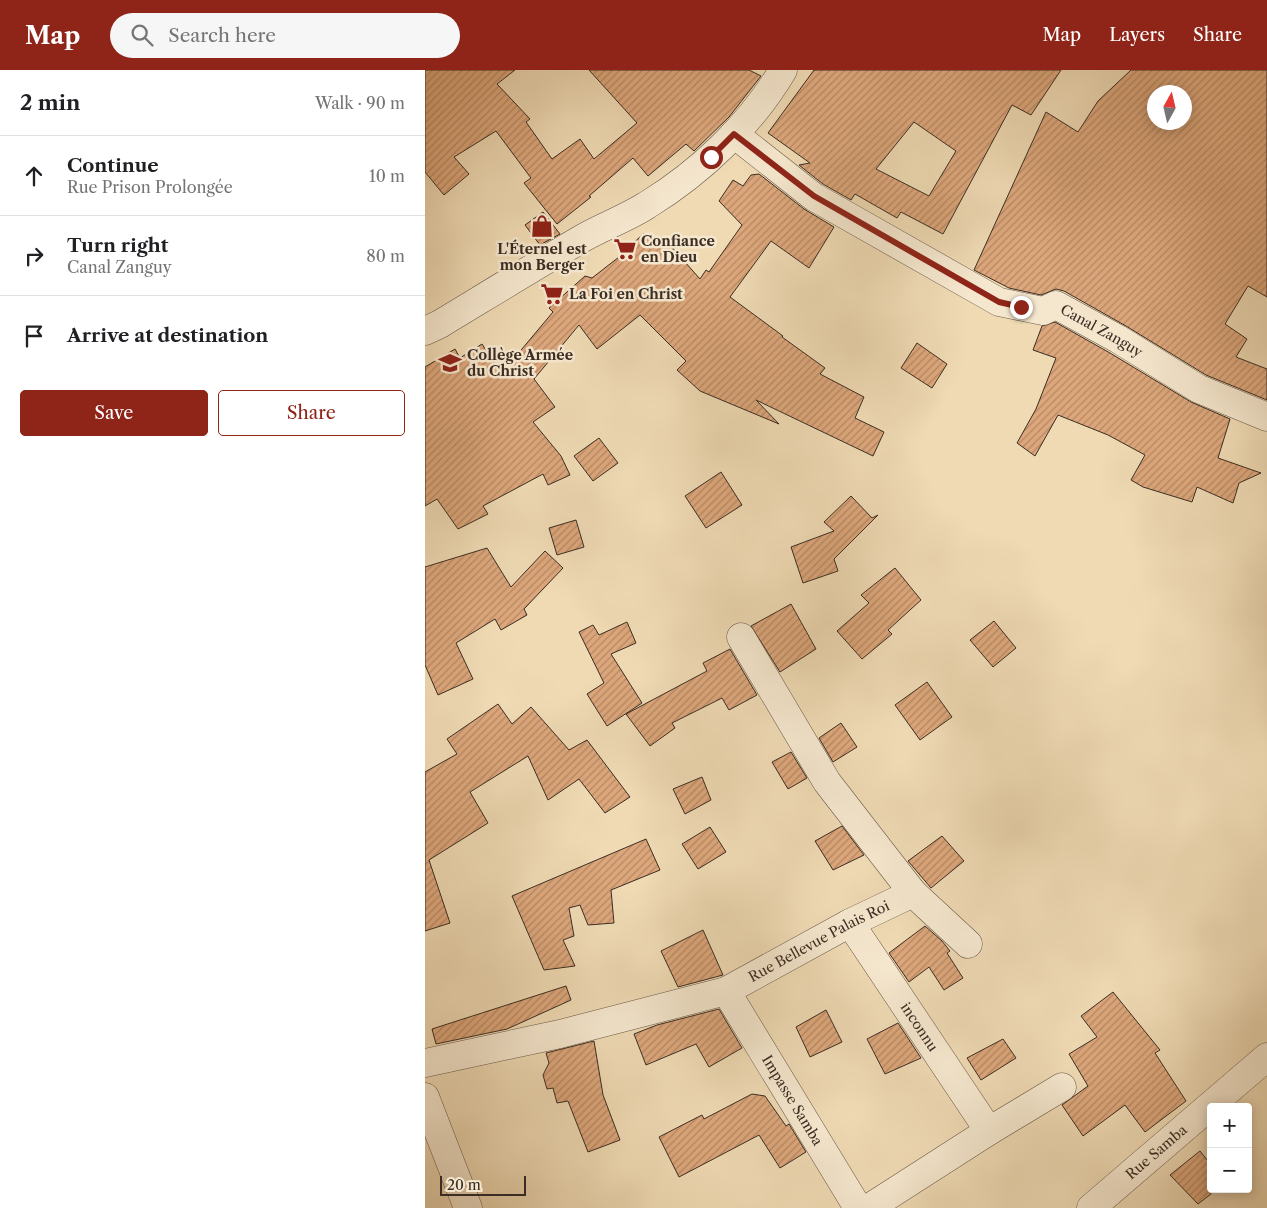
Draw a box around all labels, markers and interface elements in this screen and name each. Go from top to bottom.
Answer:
search box [110,13,460,58]
text: Map [25,21,80,50]
icon: search [128,21,156,49]
text: Search here [168,24,276,47]
text: Map [1043,24,1081,46]
text: Layers [1109,24,1165,46]
text: Share [1193,24,1242,46]
north arrow [1147,85,1192,130]
text: 2 min [20,90,80,115]
text: Walk · 90 m [315,93,405,113]
route start [700,146,723,169]
text: Continue [67,154,159,177]
icon: ahead [20,162,48,190]
text: 10 m [369,166,405,186]
text: Rue Prison Prolongée [67,177,233,197]
shop icon: L'Éternel est mon Berger [529,213,555,239]
place label: Confiance en Dieu [641,232,715,266]
text: Turn right [67,234,168,257]
supermarket icon: Confiance en Dieu [612,236,638,262]
place label: L'Éternel est mon Berger [497,239,587,274]
icon: right [20,242,48,270]
text: 80 m [366,246,405,266]
text: Canal Zanguy [67,257,172,277]
supermarket icon: La Foi en Christ [539,281,565,307]
place label: La Foi en Christ [569,285,683,303]
route end [1010,296,1033,319]
street label: Canal Zanguy [1057,300,1146,361]
icon: arrive [20,322,48,350]
text: Arrive at destination [67,324,268,347]
place label: Collège Armée du Christ [467,346,573,380]
school or university icon: Collège Armée du Christ [437,350,463,376]
button: Save [20,390,208,436]
button: Share [218,390,405,436]
street label: Rue Bellevue Palais Roi [745,897,892,986]
street label: inconnu [897,999,942,1055]
street label: Impasse Samba [758,1052,827,1149]
map controls [1207,1103,1252,1193]
button: + [1207,1103,1252,1148]
street label: Rue Samba [1122,1120,1191,1183]
button: − [1207,1148,1252,1193]
scale bar [440,1173,526,1196]
text: 20 m [447,1176,481,1194]

